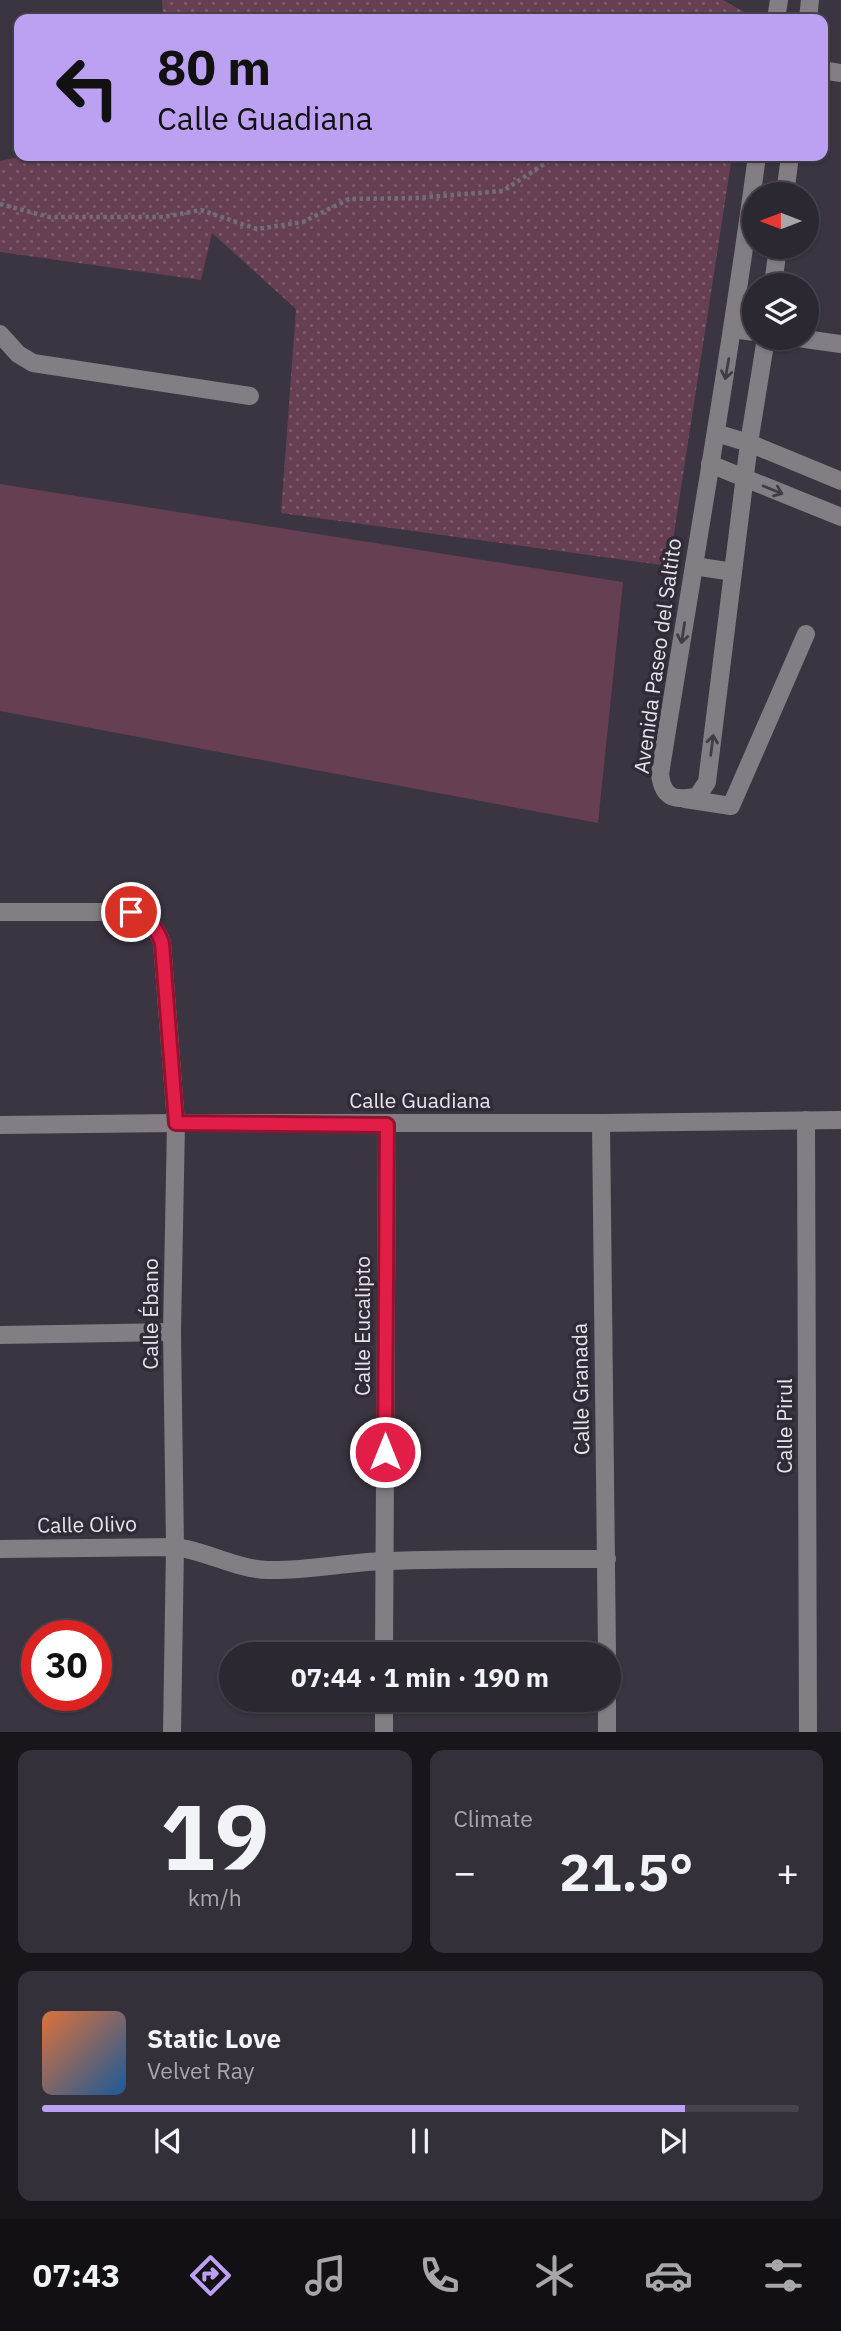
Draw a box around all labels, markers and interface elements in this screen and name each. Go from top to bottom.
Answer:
text: 80 m [157,35,271,98]
icon: left [42,42,133,133]
text: Calle Guadiana [157,97,373,139]
north arrow [742,182,819,259]
map controls [742,182,819,350]
button: layers [742,273,819,350]
one-way arrow [720,357,733,380]
one-way arrow [762,484,783,497]
street label: Avenida Paseo del Saltito [627,536,687,775]
one-way arrow [676,621,689,644]
one-way arrow [705,734,718,756]
pin [101,882,161,942]
icon: arrive [112,893,150,931]
street label: Calle Guadiana [349,1086,491,1114]
street label: Calle Eucalipto [348,1256,376,1396]
street label: Calle Ébano [136,1258,164,1370]
street label: Calle Granada [565,1323,595,1455]
street label: Calle Pirul [770,1378,798,1474]
position arrow [348,1415,422,1489]
street label: Calle Olivo [37,1509,137,1539]
speed limit sign: 30 [21,1620,112,1711]
text: 07:44 · 1 min · 190 m [291,1660,549,1694]
text: 19 [160,1777,269,1895]
text: Climate [454,1803,533,1833]
text: 21.5° [559,1838,693,1905]
text: − [454,1847,476,1896]
text: + [776,1847,799,1896]
text: km/h [188,1882,242,1912]
text: Static Love [147,2021,281,2055]
text: Velvet Ray [147,2055,254,2085]
icon: previous [149,2122,187,2160]
icon: pause [401,2122,439,2160]
icon: next [654,2122,692,2160]
icon: directions [186,2251,235,2300]
icon: music [301,2251,350,2300]
icon: phone [415,2251,464,2300]
icon: climate [530,2251,579,2300]
icon: car [644,2251,693,2300]
icon: filters [759,2251,808,2300]
text: 07:43 [33,2254,120,2296]

